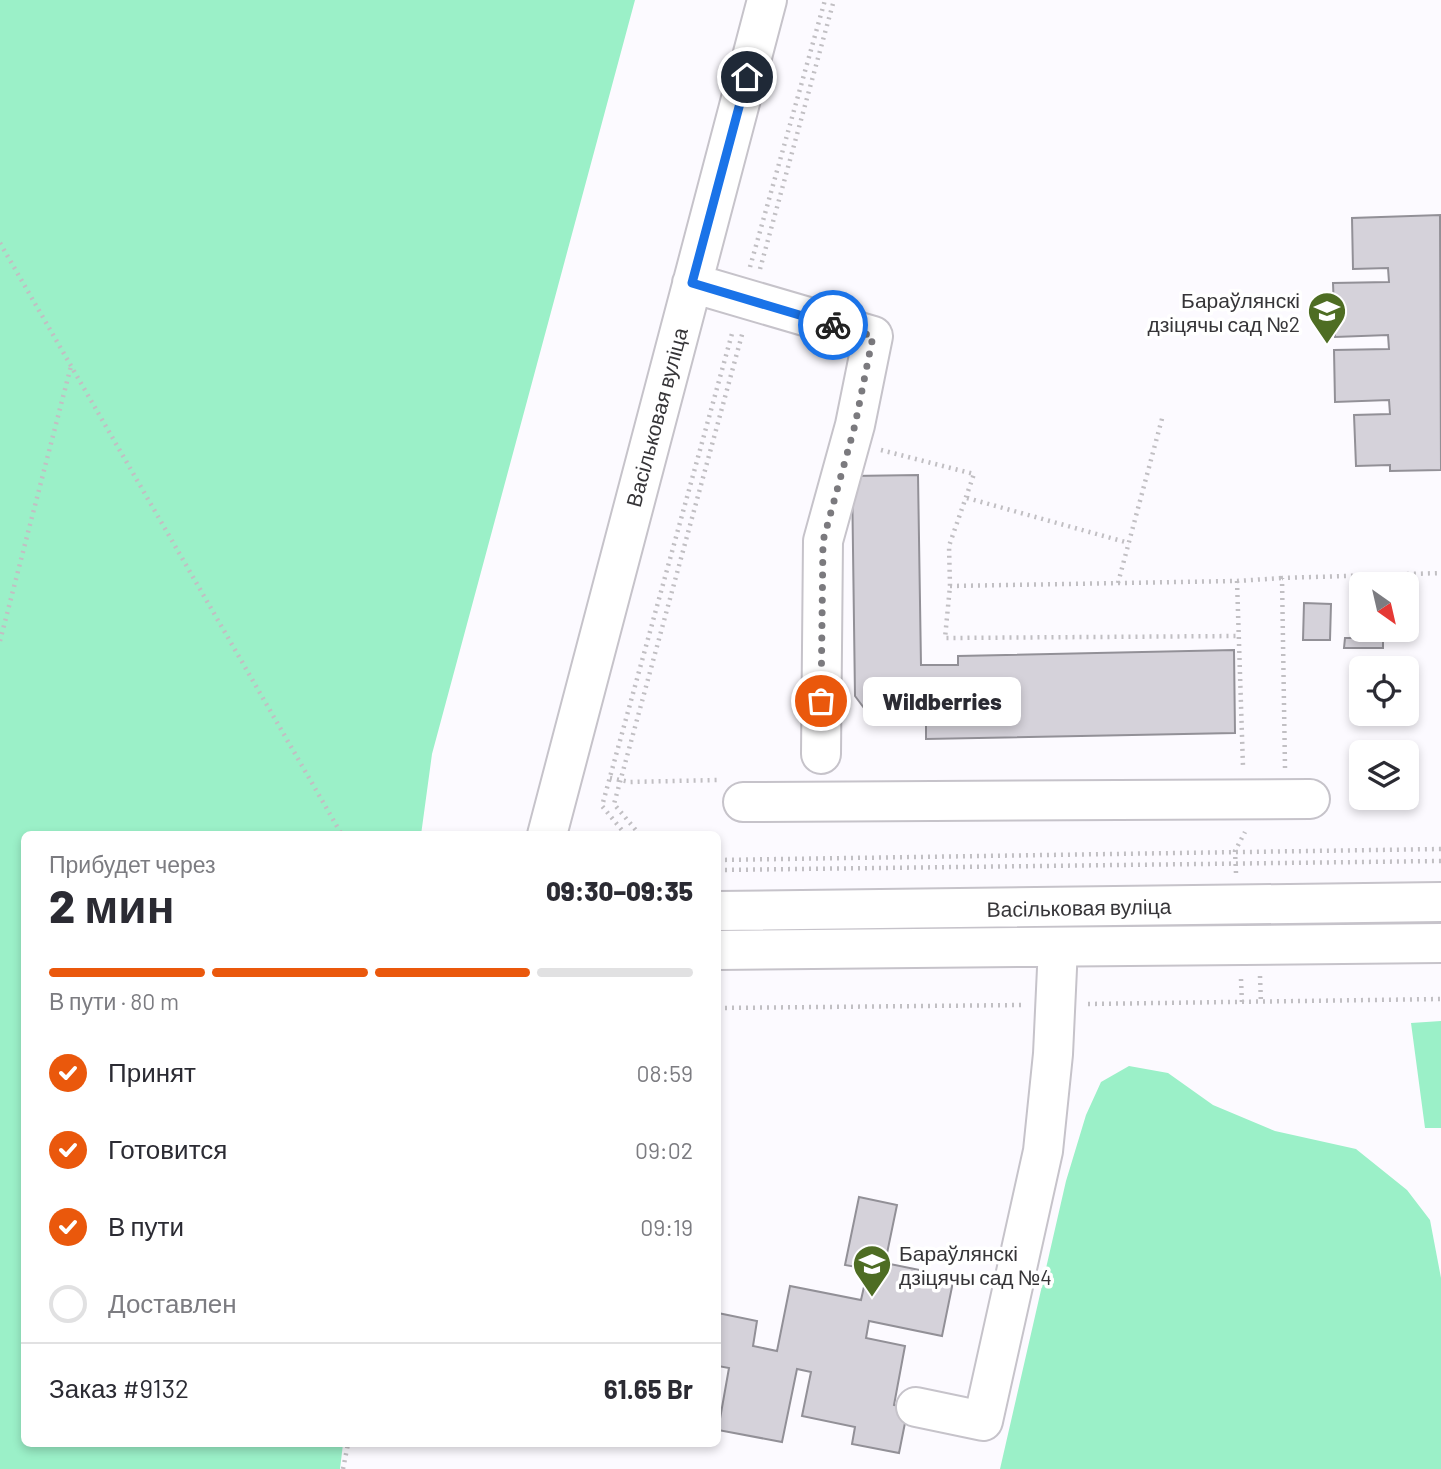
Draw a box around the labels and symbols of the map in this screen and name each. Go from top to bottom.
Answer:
pin [717,47,777,107]
place label: Бараўлянскі дзіцячы сад №2 [1147,287,1300,336]
courier [798,290,868,360]
school or university icon: Бараўлянскі дзіцячы сад №2 [1306,290,1348,345]
street label: Васільковая вуліца [620,324,692,509]
north arrow [1349,572,1419,642]
pin [791,671,851,731]
callout: Wildberries [863,676,1020,726]
street label: Васільковая вуліца [986,893,1172,921]
place label: Бараўлянскі дзіцячы сад №4 [899,1240,1052,1289]
school or university icon: Бараўлянскі дзіцячы сад №4 [851,1243,893,1298]

